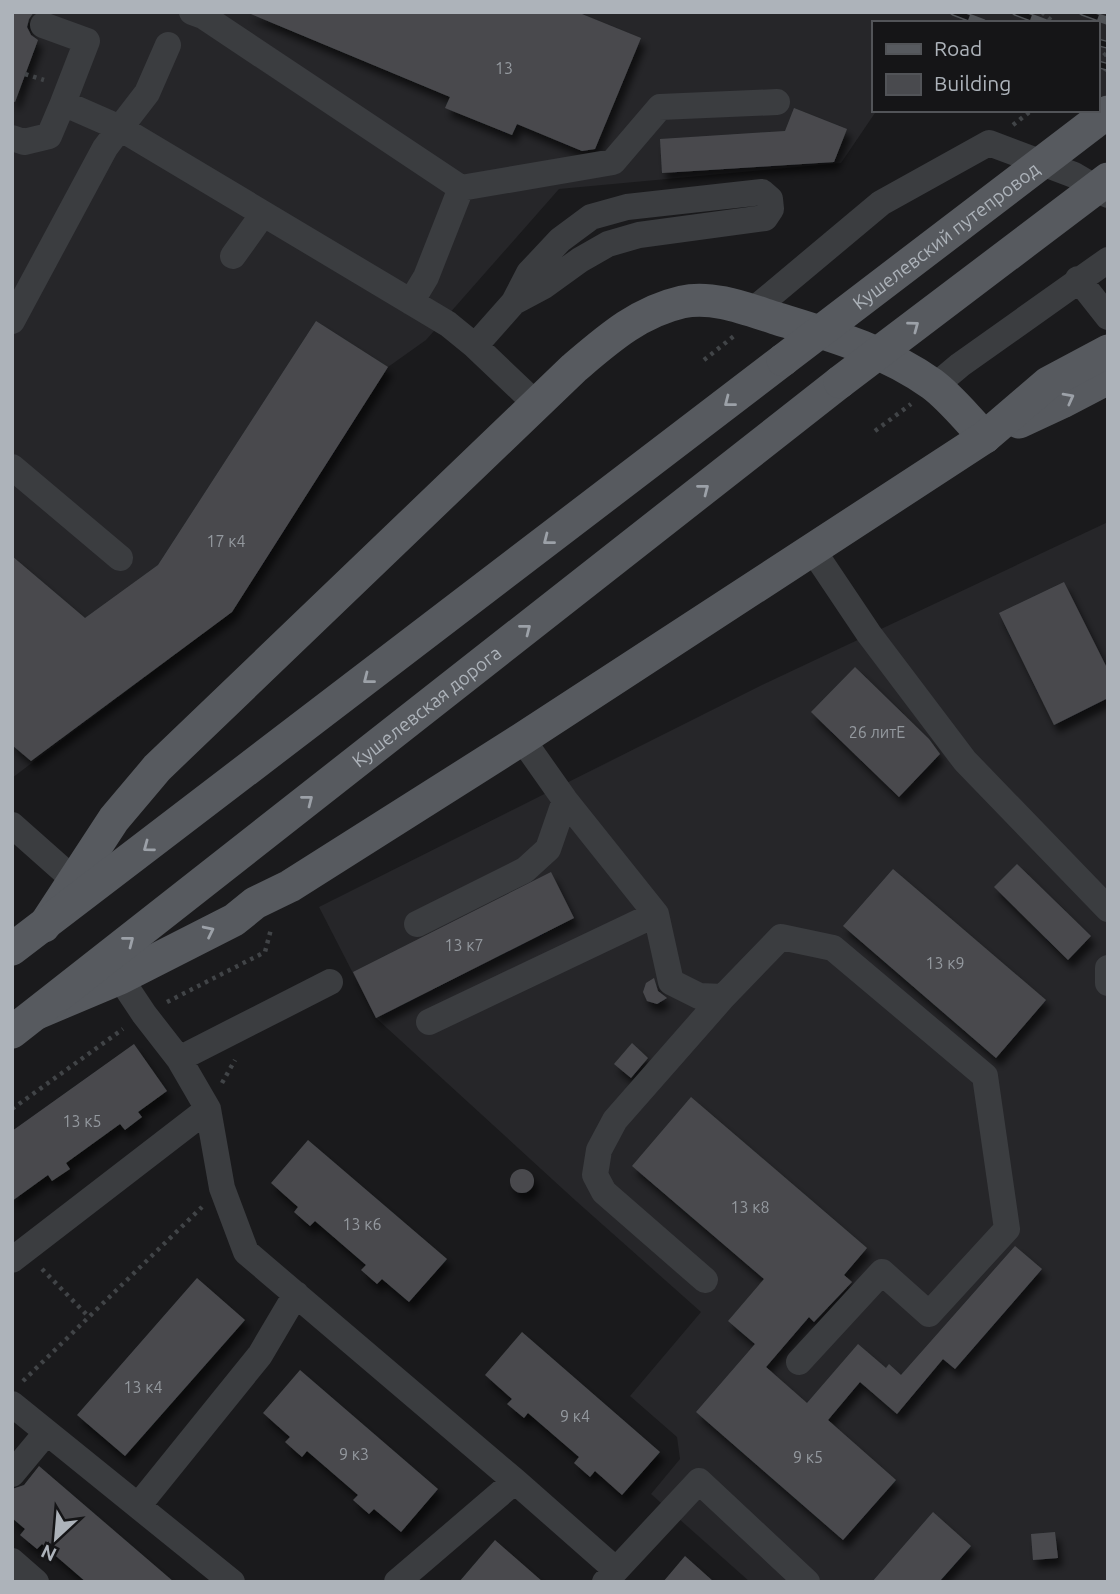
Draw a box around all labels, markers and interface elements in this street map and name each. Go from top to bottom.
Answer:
legend [872,21,1099,112]
text: Road [934,36,982,60]
house number: 13 [495,59,513,77]
text: Building [934,71,1011,95]
street label: Кушелевский путепровод [848,157,1044,314]
one-way arrow [906,322,919,334]
one-way arrow [724,393,736,406]
one-way arrow [1062,393,1074,407]
one-way arrow [697,484,709,497]
house number: 17 к4 [207,532,245,550]
one-way arrow [544,532,556,545]
one-way arrow [518,625,530,638]
street label: Кушелевская дорога [348,641,505,772]
one-way arrow [363,670,376,683]
house number: 26 литЕ [849,723,905,741]
one-way arrow [301,796,313,809]
one-way arrow [144,839,156,851]
one-way arrow [202,926,214,940]
one-way arrow [122,936,134,949]
house number: 13 к7 [445,936,483,954]
house number: 13 к9 [926,954,964,972]
house number: 13 к5 [63,1112,101,1130]
house number: 13 к8 [731,1198,769,1216]
house number: 13 к6 [343,1215,381,1233]
house number: 13 к4 [124,1378,162,1396]
house number: 9 к4 [560,1407,590,1425]
house number: 9 к3 [339,1445,369,1463]
house number: 9 к5 [793,1448,823,1466]
north arrow [21,1503,91,1573]
text: N [37,1540,60,1566]

